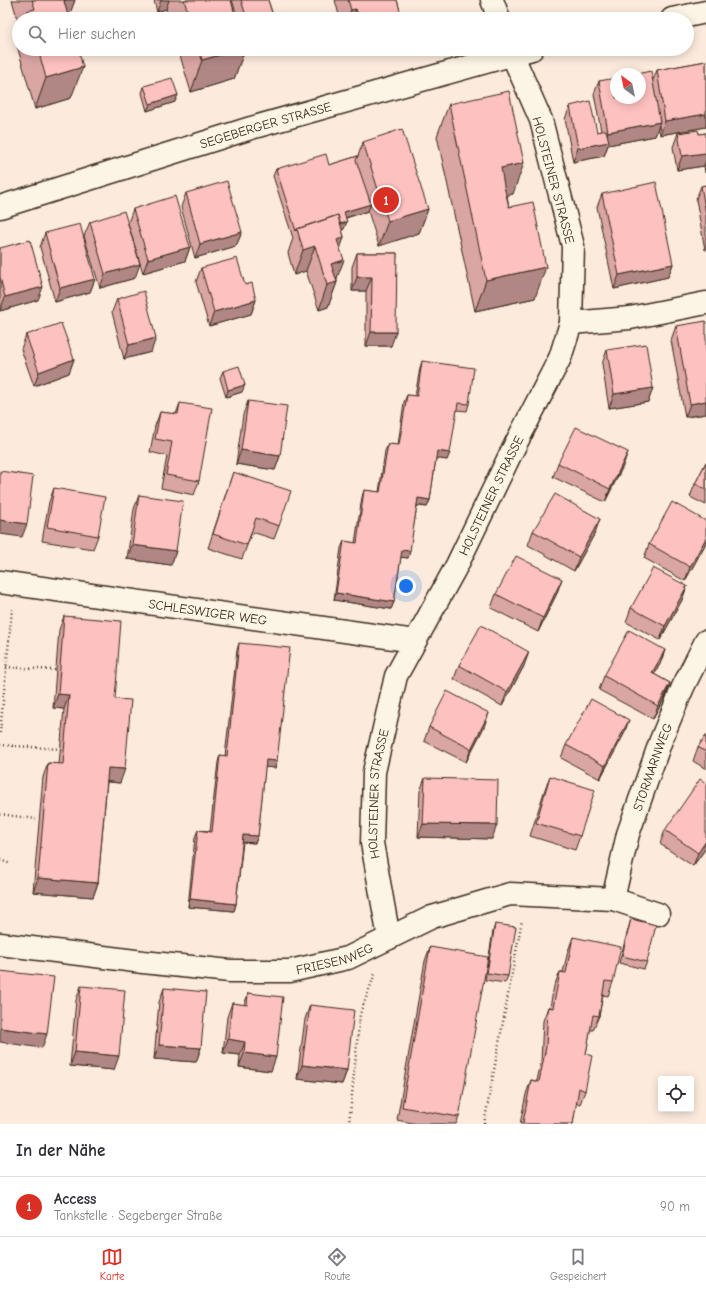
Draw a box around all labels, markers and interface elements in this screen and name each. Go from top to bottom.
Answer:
search box [12,12,694,56]
icon: search [26,23,48,45]
text: Hier suchen [58,25,136,43]
north arrow [610,68,646,104]
street label: SEGEBERGER STRASSE [198,99,333,152]
street label: HOLSTEINER STRASSE [529,115,578,246]
pin: 1 [373,185,399,215]
street label: HOLSTEINER STRASSE [456,433,527,558]
your location [396,576,416,596]
street label: SCHLESWIGER WEG [148,596,268,628]
street label: STORMARNWEG [630,721,675,813]
street label: HOLSTEINER STRASSE [365,727,392,860]
street label: FRIESENWEG [295,940,376,977]
map controls [658,1076,694,1112]
button: locate [658,1076,694,1112]
text: In der Nähe [16,1141,105,1160]
text: Access [54,1190,97,1208]
text: 1 [26,1199,32,1214]
text: 90 m [660,1199,690,1214]
text: Tankstelle · Segeberger Straße [54,1208,222,1223]
tab: Karte [100,1246,124,1283]
tab: Route [324,1246,350,1283]
tab: Gespeichert [550,1246,606,1283]

